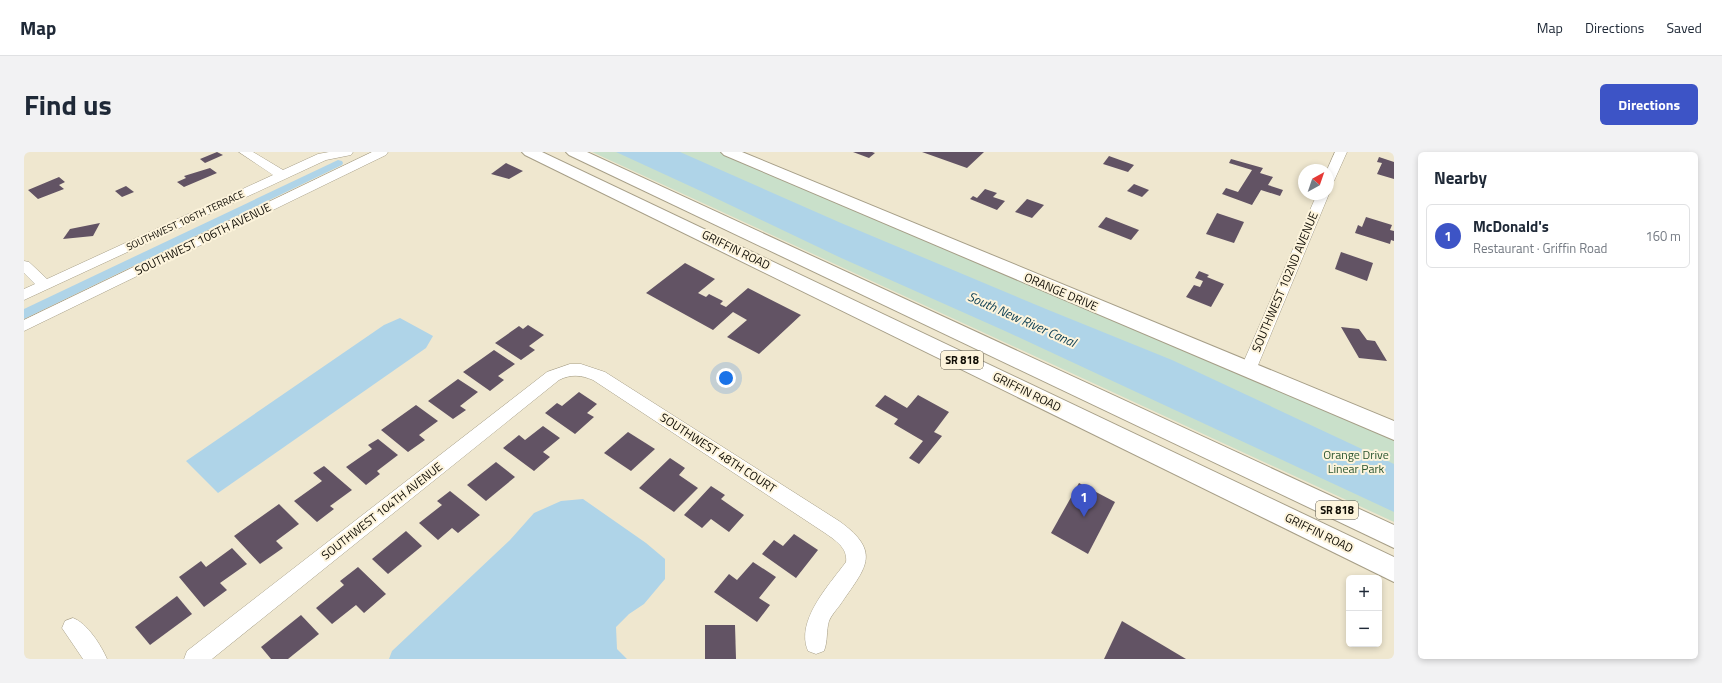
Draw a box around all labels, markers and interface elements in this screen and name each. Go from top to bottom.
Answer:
text: Map [20,13,56,42]
text: Map [1537,17,1563,38]
text: Directions [1585,17,1644,38]
text: Saved [1666,17,1702,38]
text: Find us [24,83,112,126]
button: Directions [1600,84,1698,125]
north arrow [1298,164,1334,200]
text: Nearby [1434,165,1487,191]
street label: SOUTHWEST 106TH TERRACE [124,186,247,254]
street label: SOUTHWEST 106TH AVENUE [131,197,274,280]
street label: SOUTHWEST 102ND AVENUE [1246,208,1323,355]
text: McDonald's [1473,215,1549,238]
street label: GRIFFIN ROAD [699,225,774,274]
text: 1 [1444,226,1452,246]
text: 160 m [1645,226,1681,246]
text: Restaurant · Griffin Road [1473,238,1607,258]
street label: ORANGE DRIVE [1021,267,1102,316]
water label: South New River Canal [965,286,1081,353]
road number: SR 818 [941,351,983,369]
street label: GRIFFIN ROAD [990,367,1065,416]
your location [716,368,736,388]
street label: SOUTHWEST 48TH COURT [656,408,781,498]
park label: Orange Drive Linear Park [1323,445,1389,478]
street label: SOUTHWEST 104TH AVENUE [317,457,447,564]
pin: 1 [1071,484,1097,517]
road number: SR 818 [1316,501,1358,519]
street label: GRIFFIN ROAD [1282,508,1357,557]
map controls [1346,575,1382,647]
button: + [1346,575,1382,611]
button: − [1346,611,1382,647]

